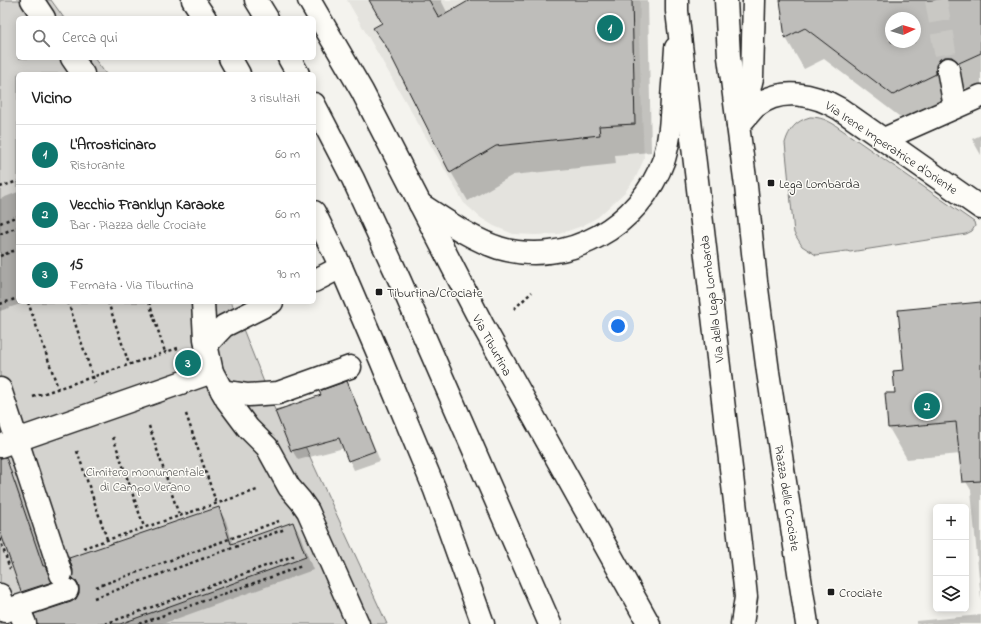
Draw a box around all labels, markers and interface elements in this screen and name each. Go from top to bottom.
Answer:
north arrow [885,12,921,48]
pin: 1 [597,13,623,43]
search box [16,16,316,60]
icon: search [30,27,52,49]
text: Cerca qui [62,27,118,49]
text: Vicino [32,86,72,111]
text: 3 risultati [251,89,300,108]
street label: Via Irene Imperatrice d'Oriente [820,96,961,200]
text: L'Arrosticinaro [70,134,156,156]
text: 1 [43,145,47,164]
text: 60 m [275,145,300,164]
text: Ristorante [70,156,125,175]
place label: Lega Lombarda [779,175,860,195]
marker: Lega Lombarda [766,178,776,188]
text: Vecchio Franklyn Karaoke [70,194,224,216]
text: 2 [42,205,48,224]
text: 60 m [275,205,300,224]
text: Bar · Piazza delle Crociate [70,216,206,235]
street label: Via della Lega Lombarda [695,234,731,364]
text: 15 [70,254,83,276]
text: 3 [42,265,48,284]
text: 90 m [277,265,300,284]
text: Fermata · Via Tiburtina [70,276,194,295]
place label: Tiburtina/Crociate [387,284,483,303]
marker: Tiburtina/Crociate [374,287,384,297]
street label: Via Tiburtina [467,311,516,380]
your location [608,316,628,336]
pin: 3 [175,348,201,378]
pin: 2 [914,391,940,421]
street label: Piazza delle Crociate [769,444,804,553]
park label: Cimitero monumentale di Campo Verano [86,463,204,497]
map controls [933,504,969,612]
button: + [933,504,969,540]
button: − [933,540,969,576]
button: layers [933,576,969,612]
place label: Crociate [839,584,882,603]
marker: Crociate [826,587,836,597]

